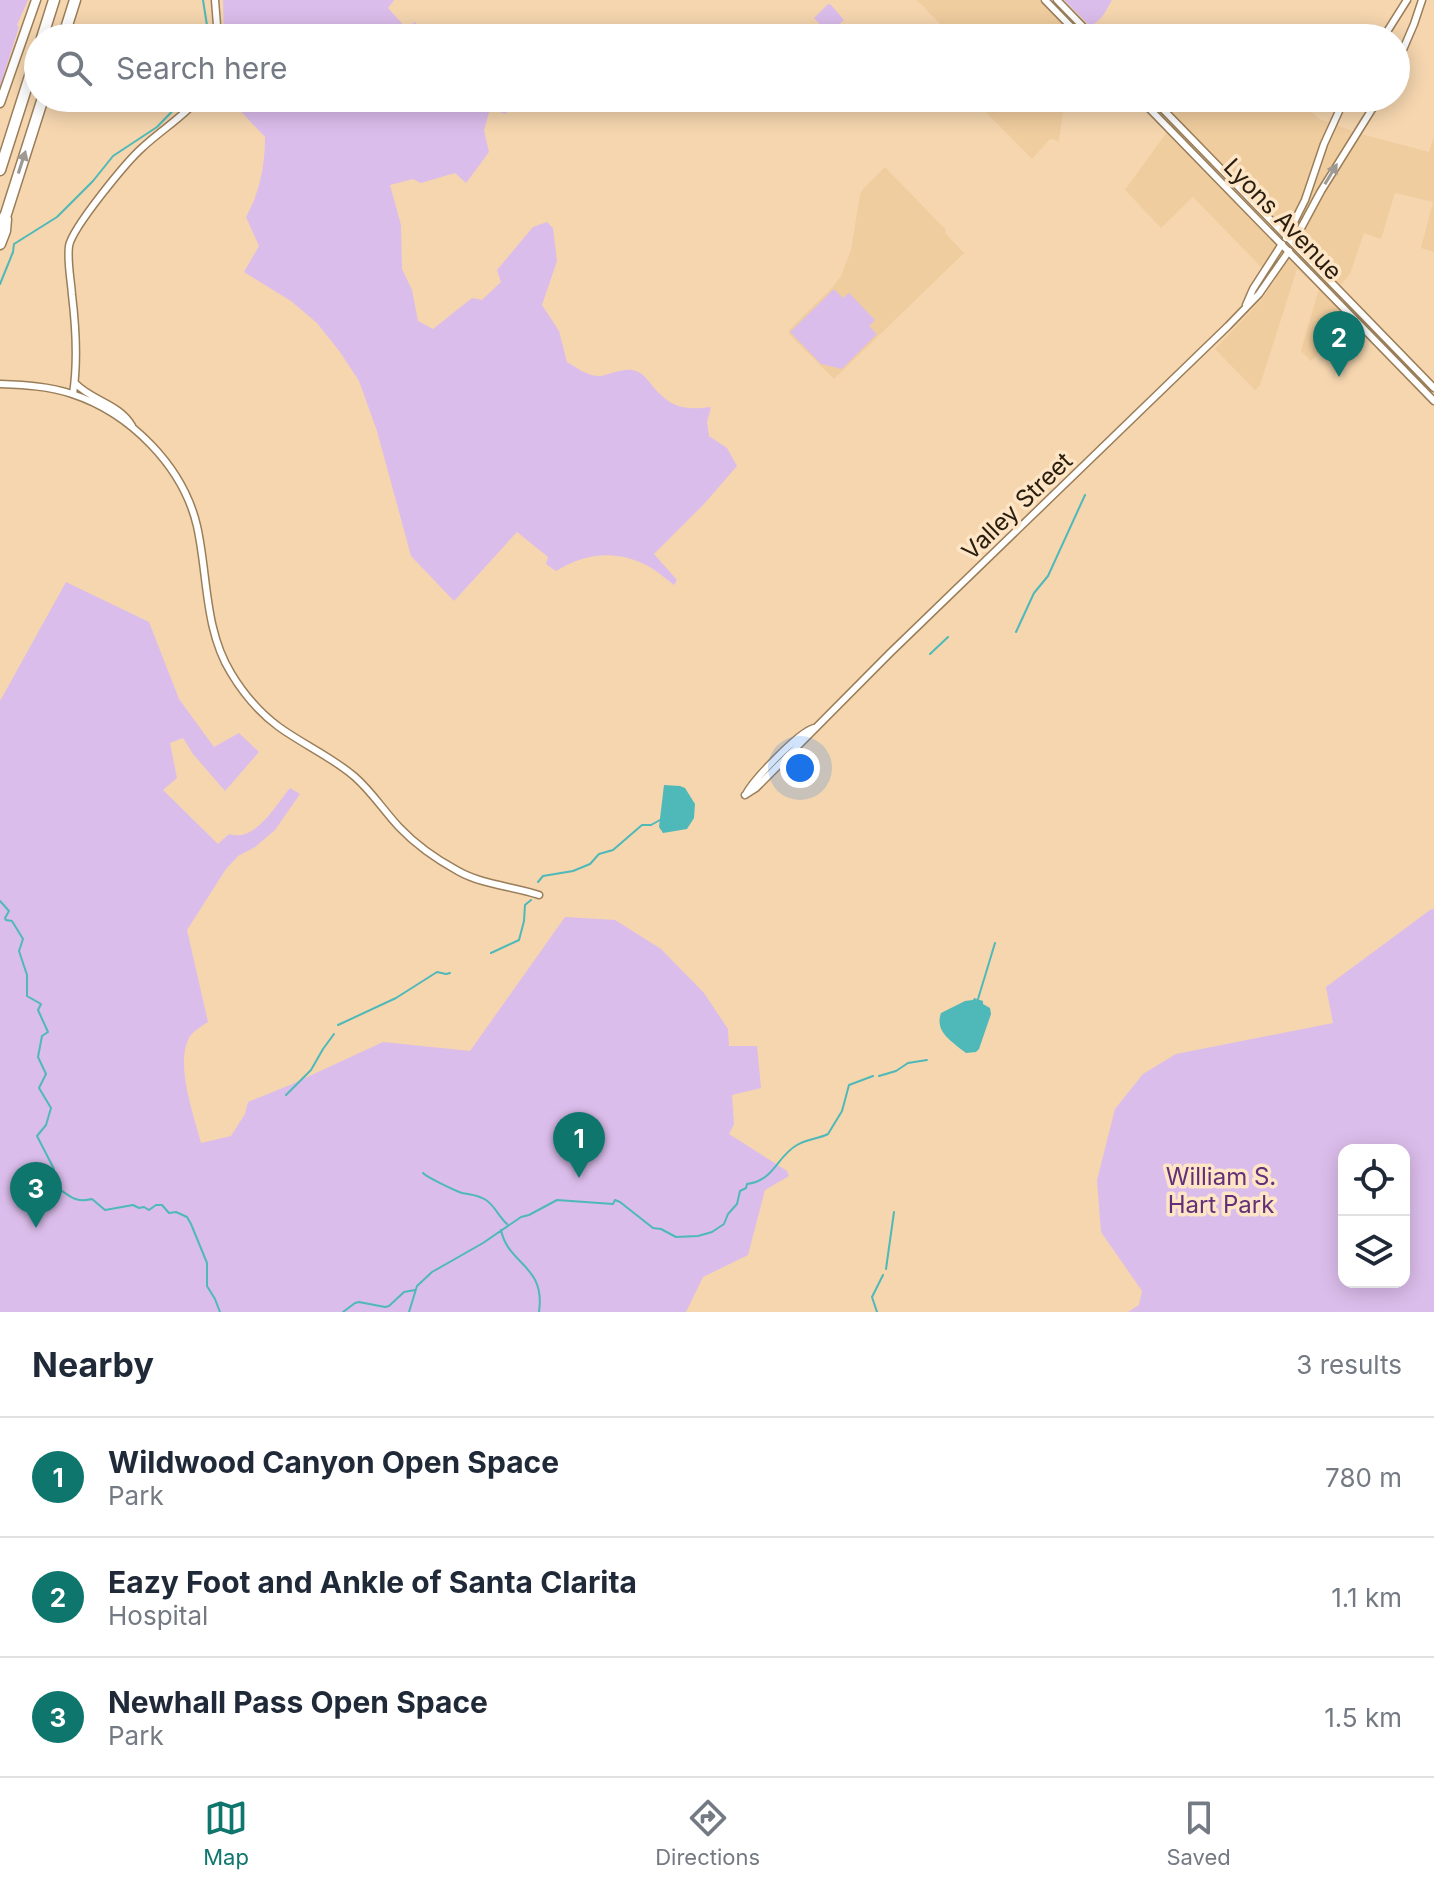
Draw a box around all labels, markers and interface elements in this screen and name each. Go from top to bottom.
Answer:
search box [24,24,1410,112]
icon: search [52,46,96,90]
text: Search here [116,50,288,86]
one-way arrow [17,150,29,174]
street label: Lyons Avenue [1218,152,1348,286]
one-way arrow [1324,163,1338,185]
pin: 2 [1313,311,1365,377]
street label: Valley Street [956,446,1078,566]
your location [780,748,820,788]
pin: 1 [553,1112,605,1178]
map controls [1338,1144,1410,1288]
button: locate [1338,1144,1410,1216]
pin: 3 [10,1162,62,1228]
park label: William S. Hart Park [1166,1162,1276,1219]
button: layers [1338,1216,1410,1288]
text: Nearby [32,1344,154,1385]
text: 3 results [1296,1349,1402,1380]
text: Wildwood Canyon Open Space [108,1444,559,1480]
text: 1 [52,1462,64,1493]
text: 780 m [1325,1462,1402,1493]
text: Park [108,1480,164,1511]
text: Eazy Foot and Ankle of Santa Clarita [108,1564,637,1600]
text: 2 [50,1582,66,1613]
text: 1.1 km [1331,1582,1402,1613]
text: Hospital [108,1600,208,1631]
text: Newhall Pass Open Space [108,1684,488,1720]
text: 3 [50,1702,66,1733]
text: 1.5 km [1324,1702,1402,1733]
text: Park [108,1720,164,1751]
tab: Map [203,1796,249,1870]
tab: Directions [655,1796,760,1870]
tab: Saved [1166,1796,1231,1870]

